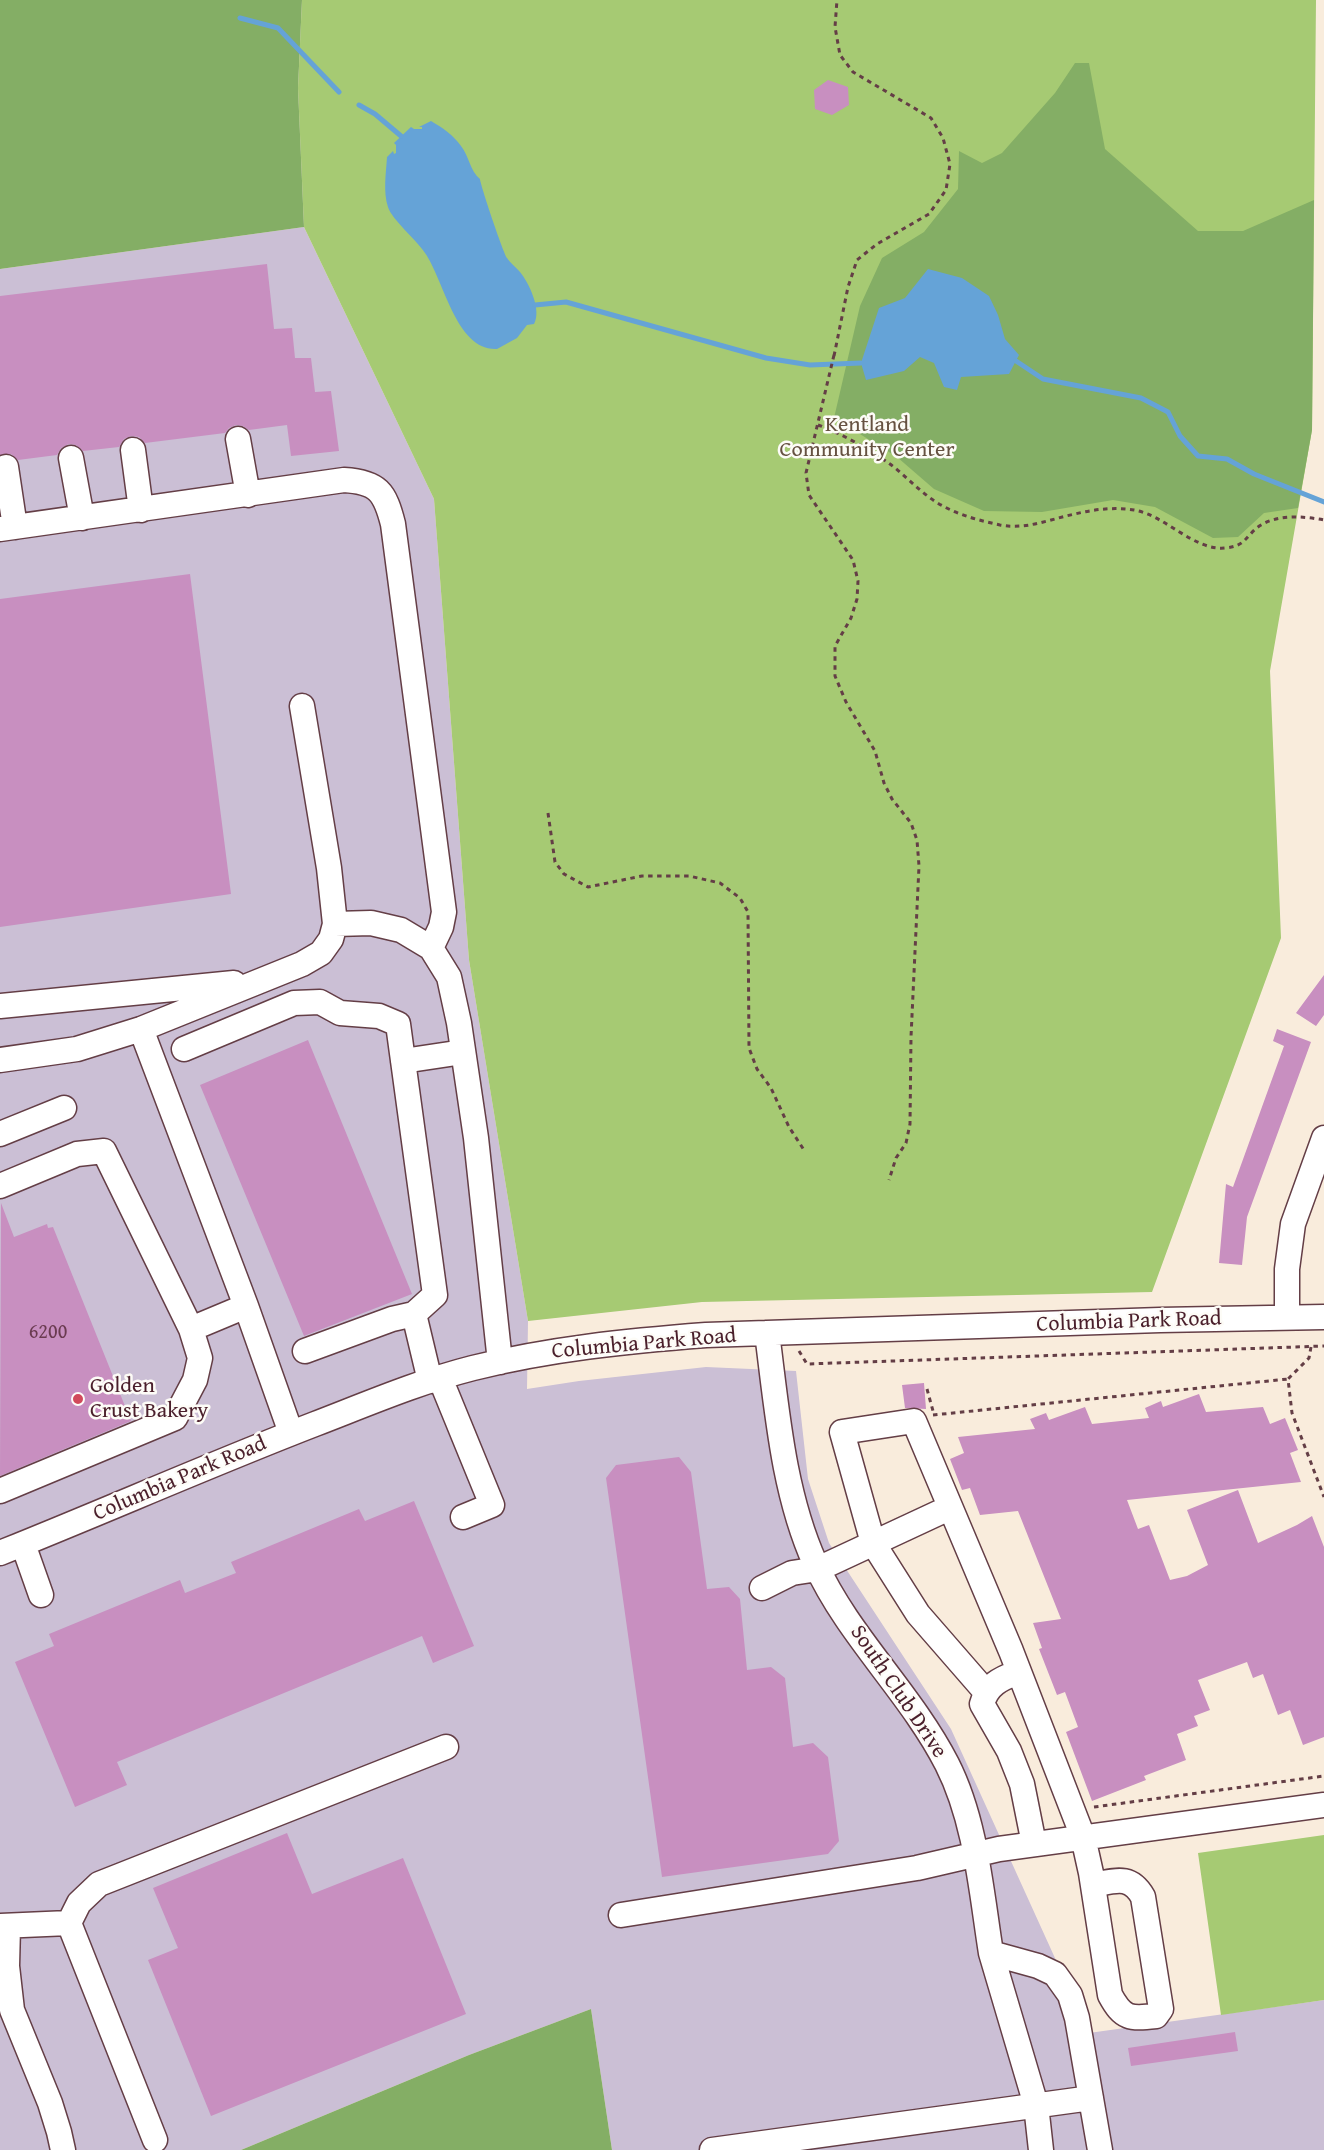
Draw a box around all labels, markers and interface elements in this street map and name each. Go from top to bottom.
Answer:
park label: Kentland Community Center [780,412,954,464]
street label: Columbia Park Road [1036,1306,1222,1338]
house number: 6200 [29,1321,67,1345]
street label: Columbia Park Road [551,1323,737,1365]
place label: Golden Crust Bakery [90,1373,208,1424]
marker: Golden Crust Bakery [71,1392,85,1406]
street label: Columbia Park Road [90,1431,270,1527]
street label: South Club Drive [844,1621,952,1763]

